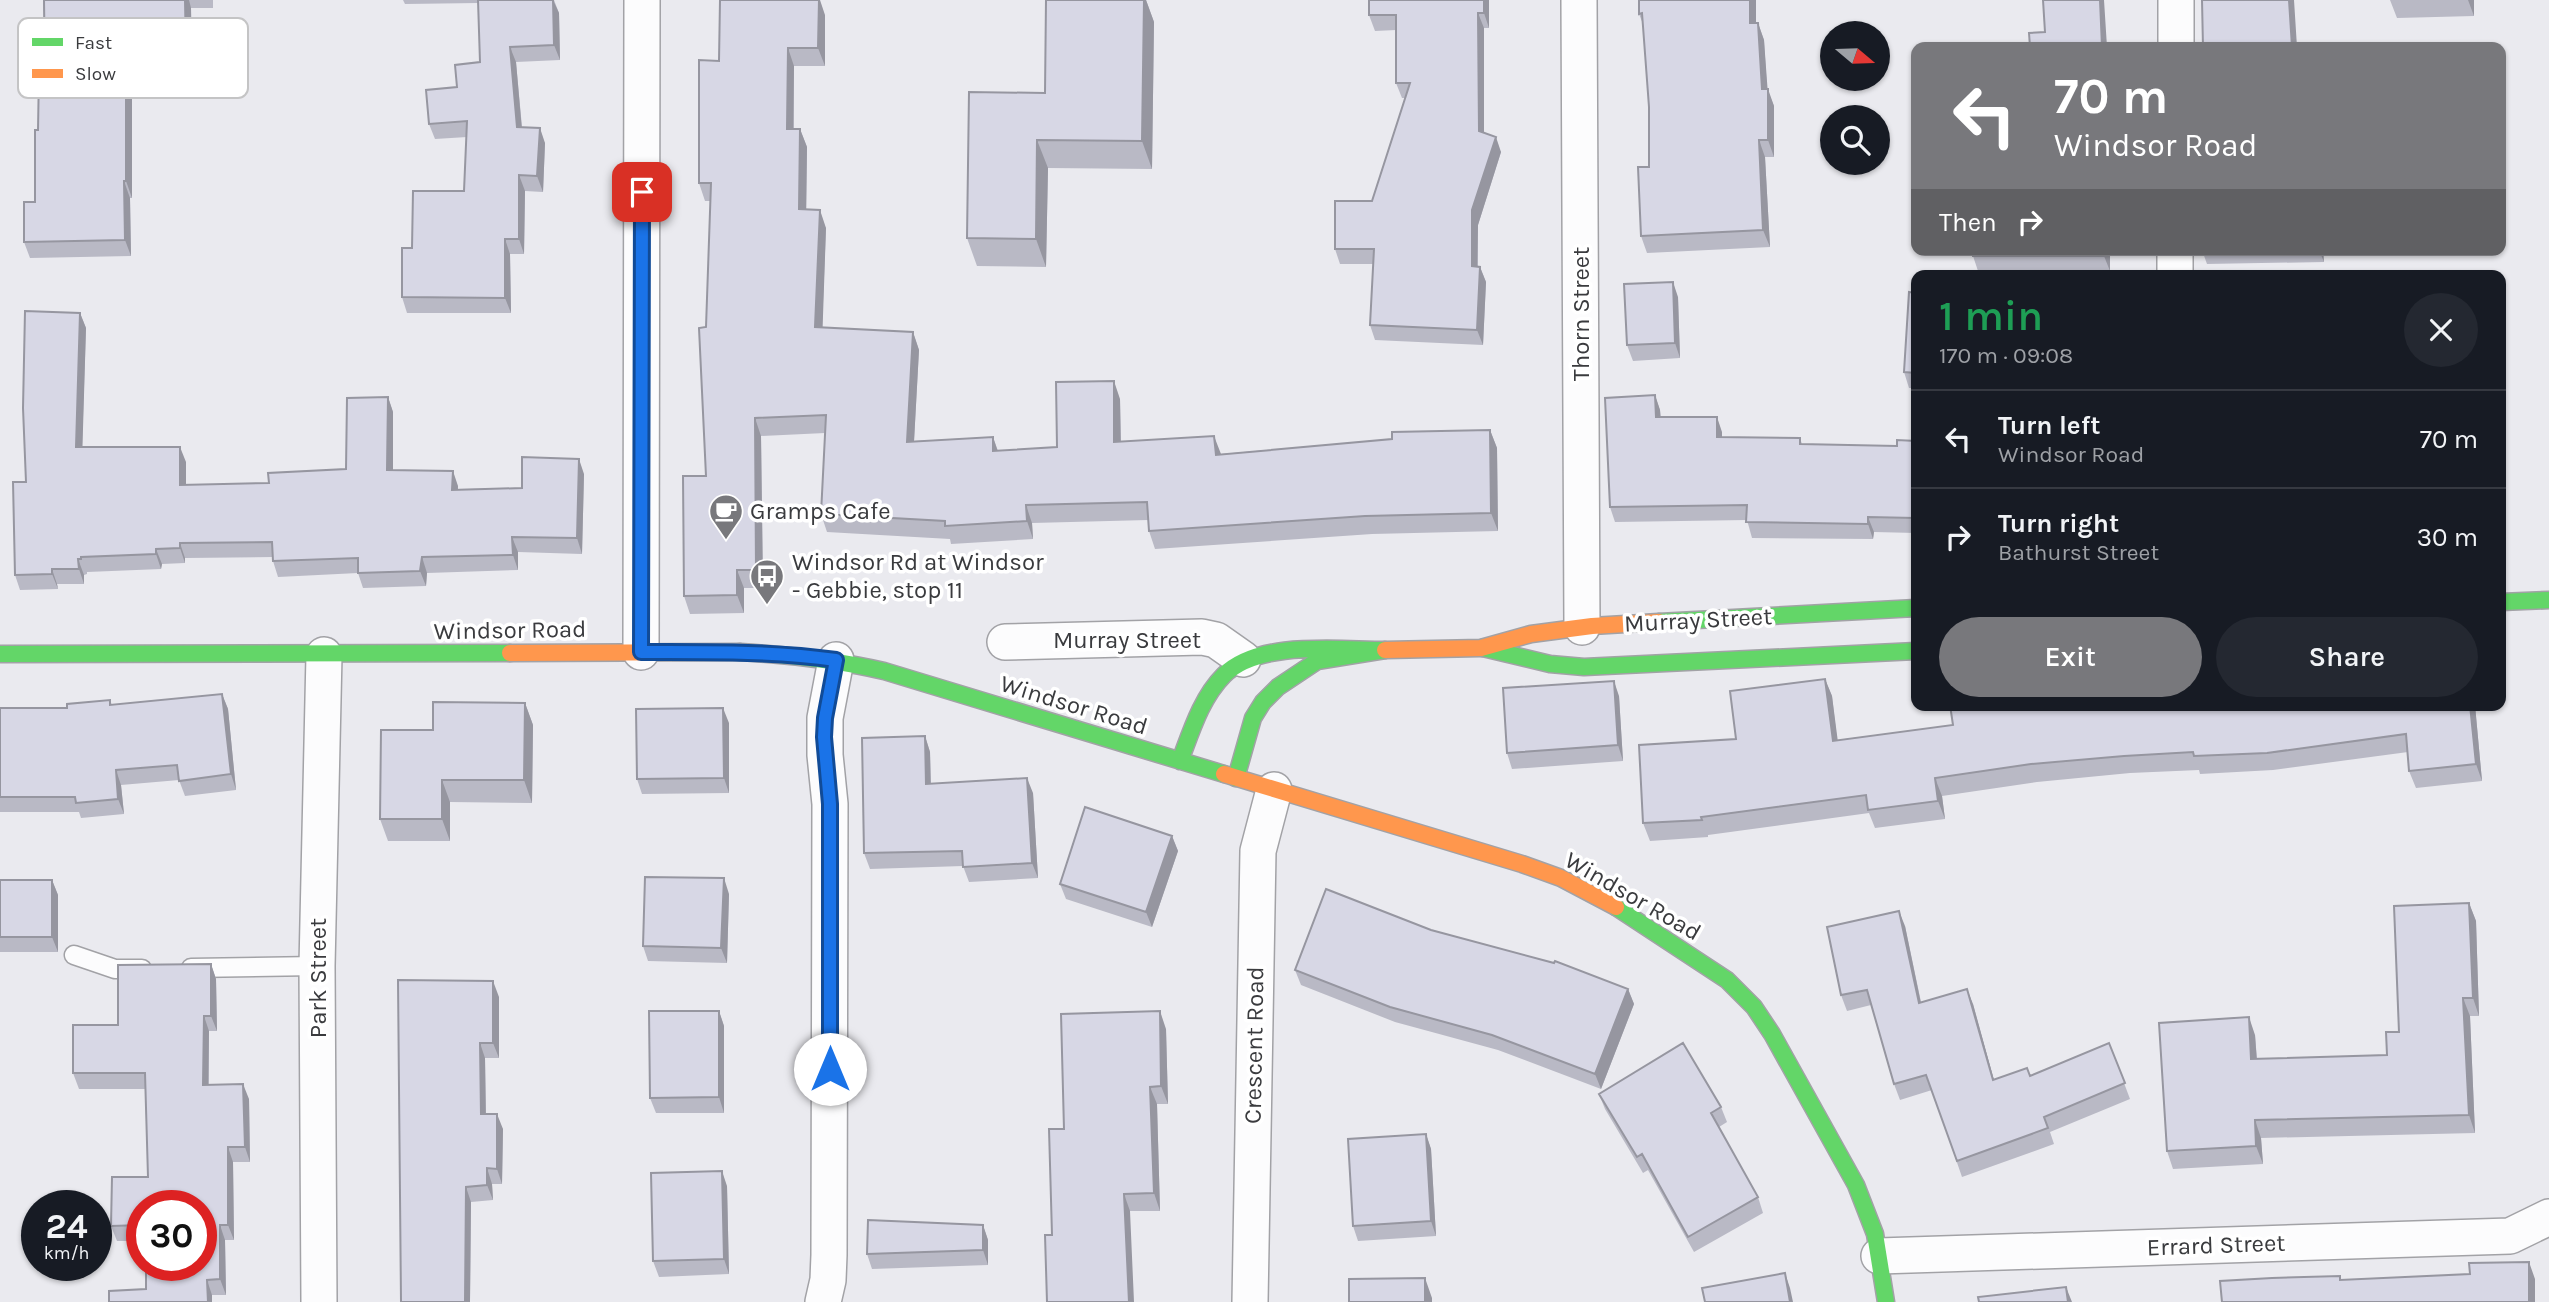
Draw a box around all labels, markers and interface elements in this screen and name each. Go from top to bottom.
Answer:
legend [18,18,248,98]
north arrow [1820,21,1890,91]
map controls [1820,21,1890,175]
text: Fast [75,32,112,54]
text: Slow [75,63,116,85]
text: 70 m [2054,68,2168,125]
icon: left [1939,70,2030,161]
button: search [1820,105,1890,175]
text: Windsor Road [2054,127,2258,164]
pin [612,162,672,222]
icon: arrive [623,173,661,211]
icon: right [2011,203,2049,241]
text: Then [1939,207,1997,238]
street label: Thorn Street [1567,247,1595,381]
text: 1 min [1939,291,2043,341]
button: close [2404,293,2478,367]
text: 170 m · 09:08 [1939,342,2073,369]
text: Turn left [1998,410,2100,441]
icon: left [1939,420,1977,458]
text: 70 m [2420,424,2478,455]
text: Windsor Road [1998,441,2144,468]
cafe icon: Gramps Cafe [707,492,745,541]
place label: Gramps Cafe [750,497,891,525]
text: Turn right [1998,508,2119,539]
icon: right [1939,518,1977,556]
text: 30 m [2417,522,2478,553]
text: Bathurst Street [1998,539,2159,566]
place label: Windsor Rd at Windsor - Gebbie, stop 11 [792,548,1044,604]
bus stop icon: Windsor Rd at Windsor - Gebbie, stop 11 [748,557,786,606]
street label: Murray Street [1623,602,1773,638]
street label: Windsor Road [433,615,587,645]
button: Exit [1939,617,2202,697]
button: Share [2216,617,2478,697]
street label: Murray Street [1053,626,1201,654]
street label: Windsor Road [997,669,1151,741]
street label: Windsor Road [1560,846,1706,946]
street label: Park Street [304,918,332,1038]
street label: Crescent Road [1239,966,1269,1124]
position arrow [793,1032,867,1106]
speed limit sign: 30 [126,1190,217,1281]
text: 24 [46,1206,88,1247]
street label: Errard Street [2146,1229,2286,1261]
text: km/h [44,1242,89,1264]

